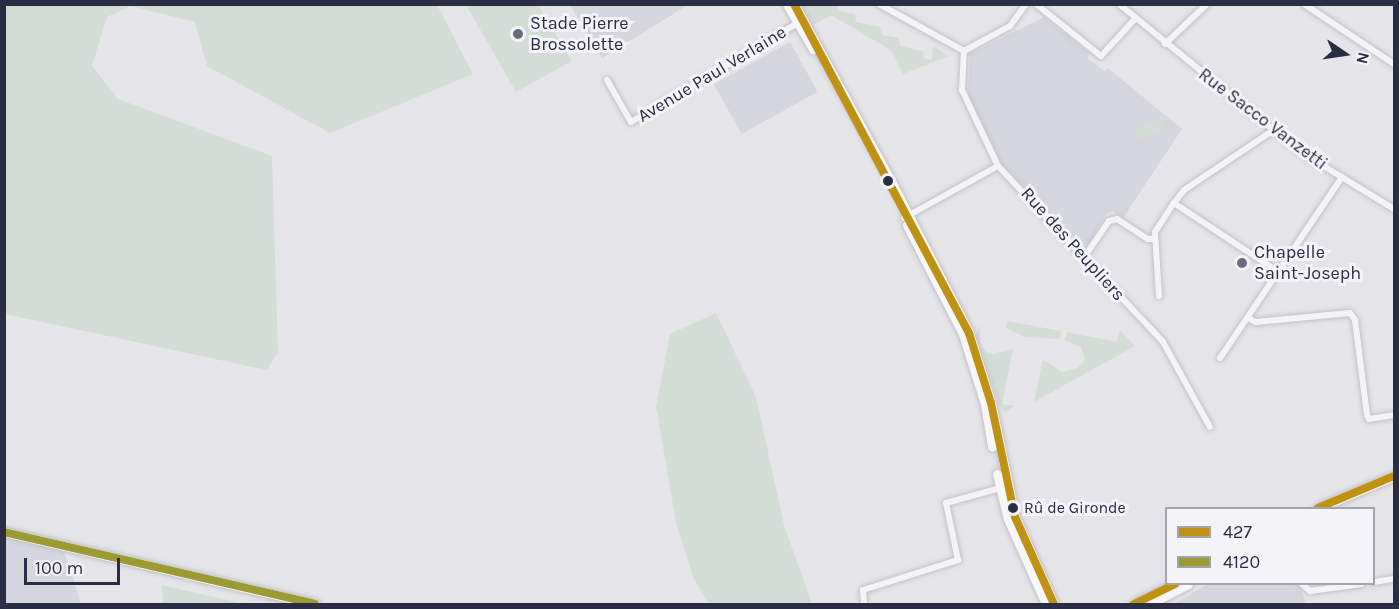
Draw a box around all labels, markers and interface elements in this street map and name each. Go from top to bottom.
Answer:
place label: Stade Pierre Brossolette [530,13,629,56]
street label: Avenue Paul Verlaine [634,21,790,127]
north arrow [1315,24,1375,84]
marker: Stade Pierre Brossolette [511,27,525,41]
text: N [1352,50,1374,66]
street label: Rue Sacco Vanzetti [1194,63,1332,175]
unlabelled marker [882,175,894,187]
street label: Rue des Peupliers [1016,183,1130,305]
place label: Chapelle Saint-Joseph [1254,242,1361,284]
marker: Chapelle Saint-Joseph [1235,256,1249,270]
place label: Rû de Gironde [1024,498,1126,518]
marker: Rû de Gironde [1007,502,1019,514]
legend [1165,507,1375,585]
text: 427 [1223,521,1252,543]
scale bar [27,546,123,584]
text: 4120 [1223,551,1260,573]
text: 100 m [35,557,83,579]

